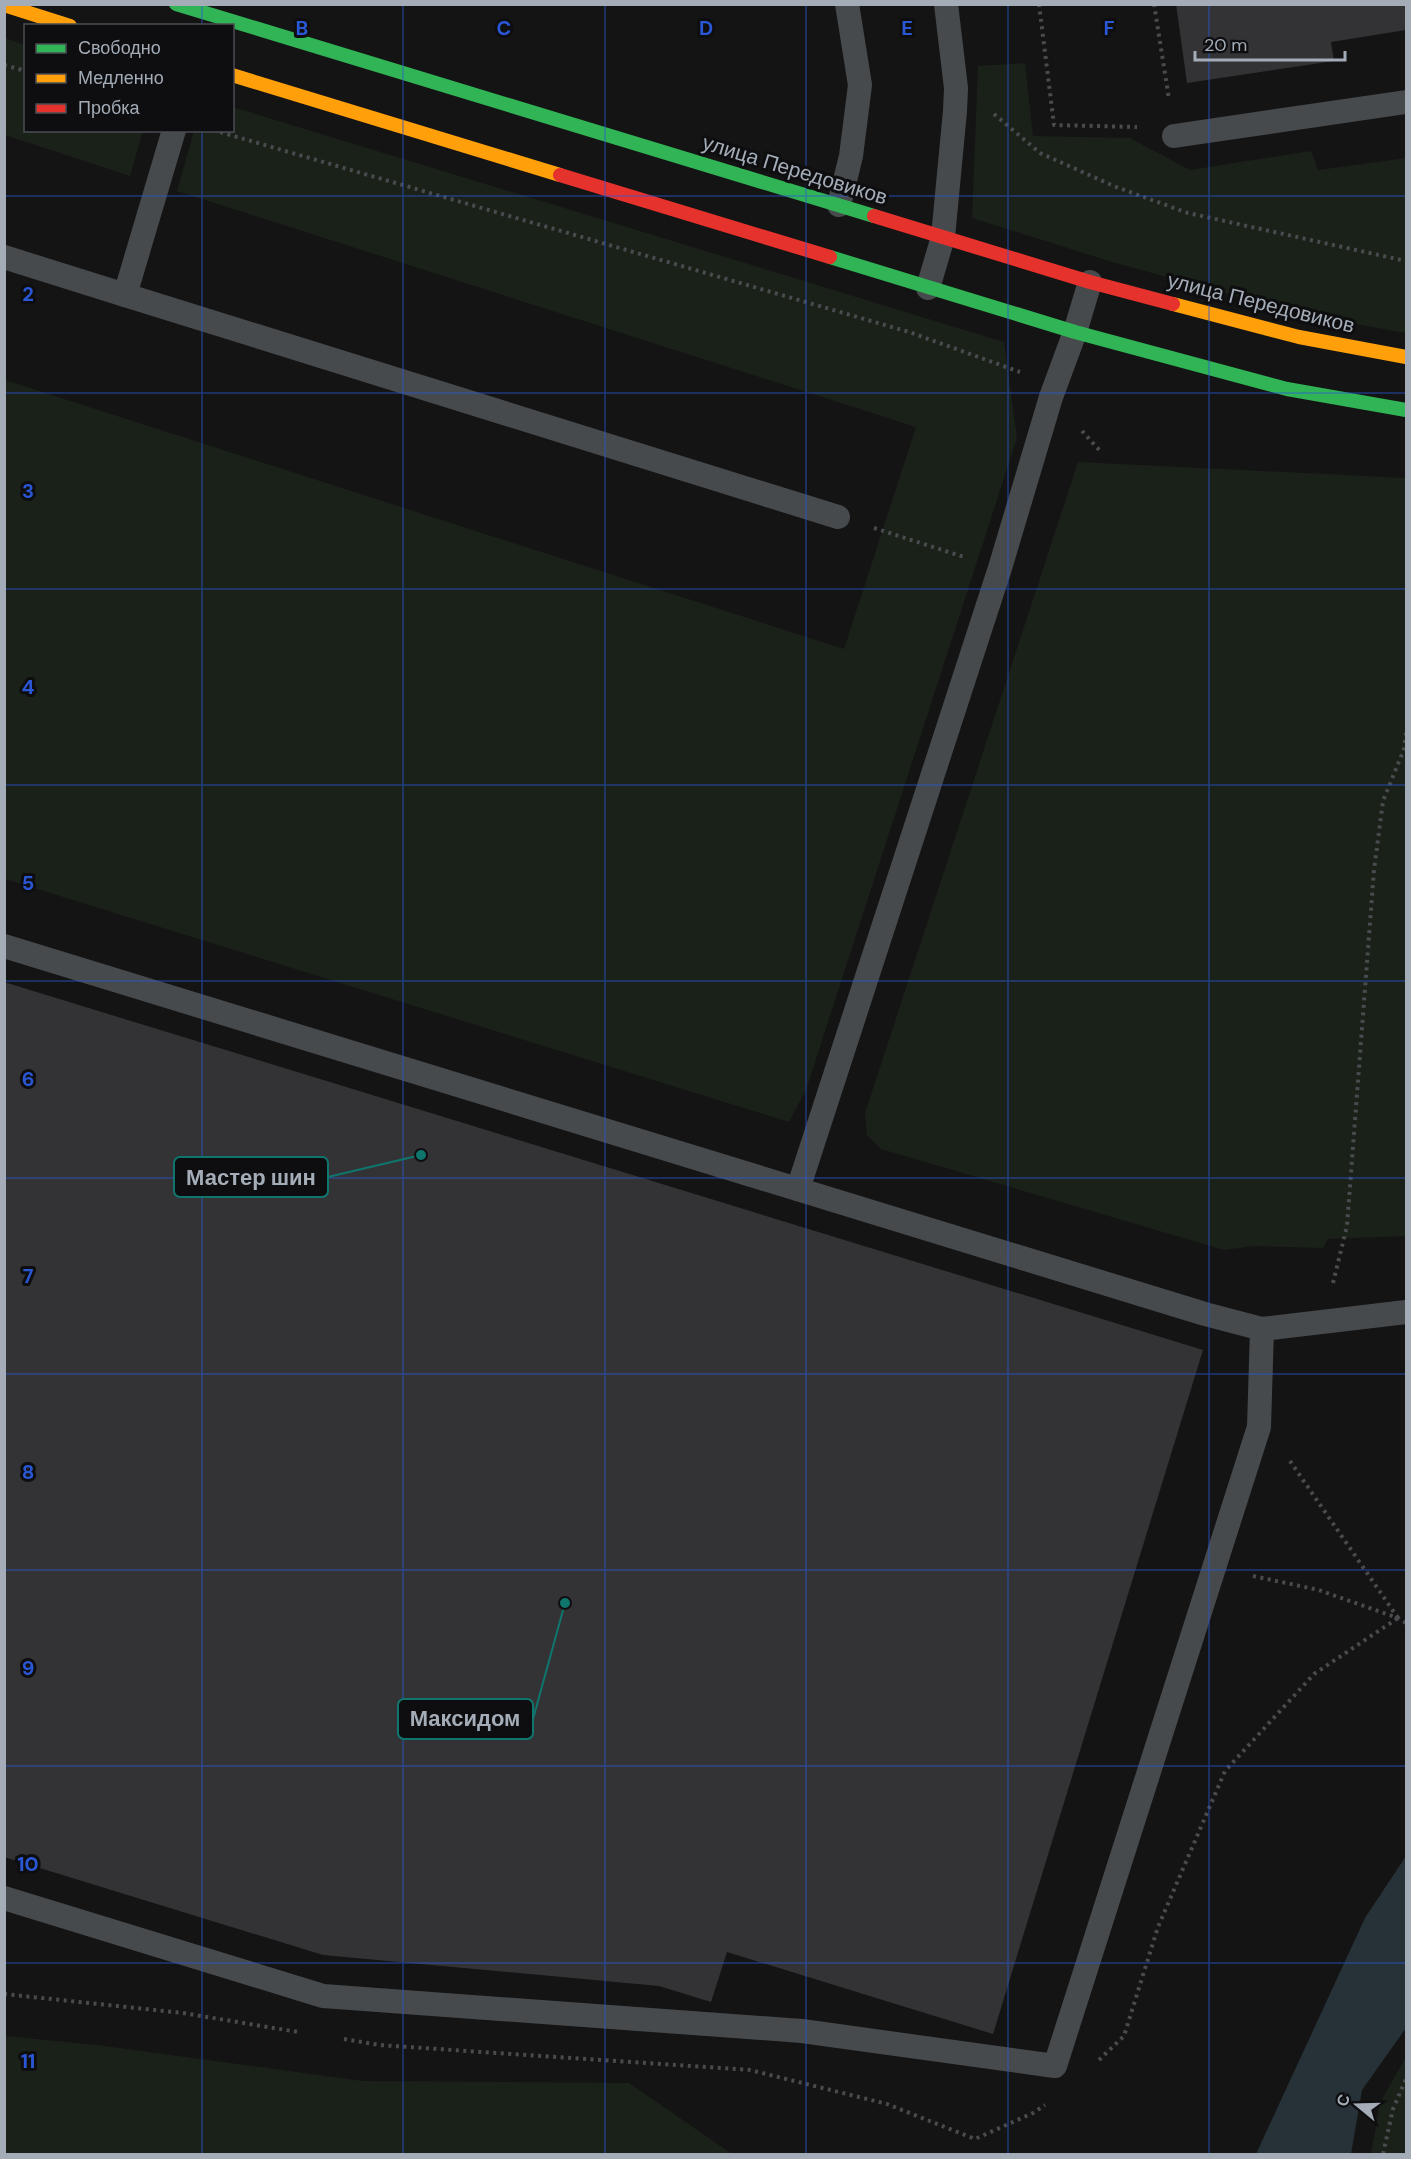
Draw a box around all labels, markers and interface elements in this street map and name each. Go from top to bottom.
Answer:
text: B [296,15,308,41]
text: C [497,15,511,41]
text: D [699,15,713,41]
text: E [901,15,913,41]
text: F [1103,15,1115,41]
legend [24,24,234,132]
scale bar [1195,24,1345,62]
text: 20 m [1204,33,1247,57]
text: Свободно [78,36,161,60]
text: Медленно [78,66,164,90]
text: Пробка [78,96,141,120]
street label: улица Передовиков [699,129,891,211]
street label: улица Передовиков [1164,266,1358,340]
text: 2 [22,281,34,307]
text: 3 [22,478,34,504]
text: 4 [22,674,35,700]
text: 5 [22,870,34,896]
text: 6 [22,1066,34,1092]
callout: Мастер шин [174,1157,328,1197]
text: Мастер шин [186,1163,316,1192]
text: 7 [23,1263,34,1289]
text: 8 [22,1459,34,1485]
text: 9 [22,1655,34,1681]
callout: Максидом [398,1699,533,1739]
text: Максидом [410,1704,520,1733]
text: 10 [17,1851,39,1877]
text: 11 [21,2048,35,2074]
north arrow [1327,2075,1387,2135]
text: С [1331,2091,1355,2109]

